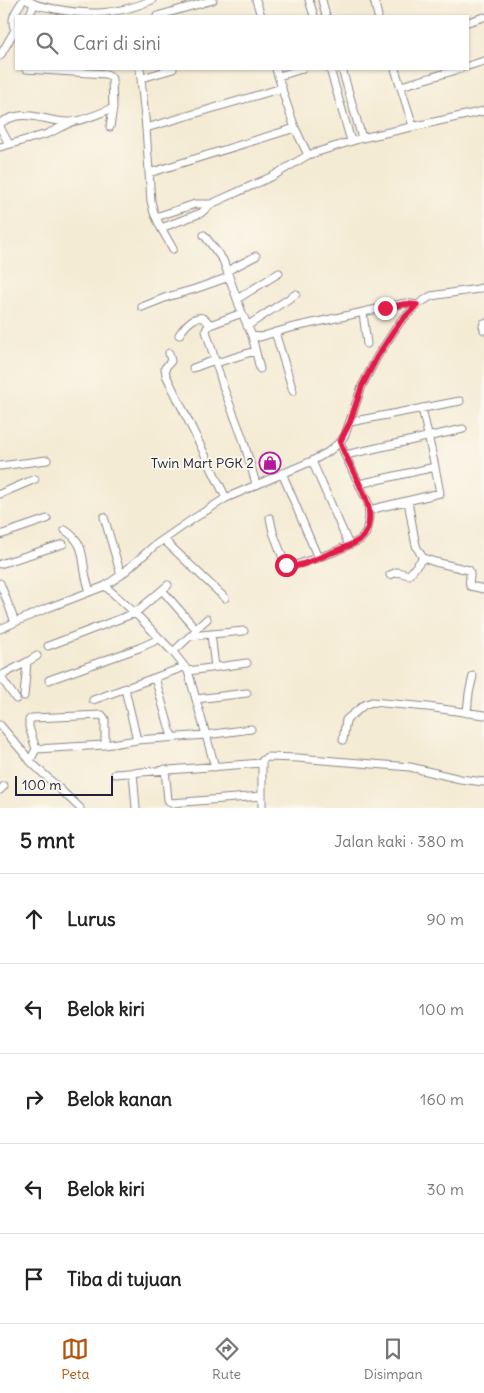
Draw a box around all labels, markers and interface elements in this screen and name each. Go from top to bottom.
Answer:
search box [15,15,469,70]
icon: search [33,29,61,57]
text: Cari di sini [73,31,161,55]
route end [374,297,397,320]
shop icon: Twin Mart PGK 2 [258,451,282,475]
place label: Twin Mart PGK 2 [151,454,254,472]
route start [275,554,298,577]
scale bar [15,773,112,796]
text: 100 m [22,776,62,794]
text: 5 mnt [20,827,75,854]
text: Jalan kaki · 380 m [334,831,464,851]
icon: ahead [20,905,48,933]
text: Lurus [67,907,116,931]
text: 90 m [426,909,464,929]
icon: left [20,995,48,1023]
text: Belok kiri [67,997,145,1021]
text: 100 m [419,999,464,1019]
icon: right [20,1085,48,1113]
text: Belok kanan [67,1087,172,1111]
text: 160 m [420,1089,464,1109]
icon: left [20,1175,48,1203]
text: Belok kiri [67,1177,145,1201]
text: 30 m [427,1179,464,1199]
icon: arrive [20,1265,48,1293]
text: Tiba di tujuan [67,1267,182,1291]
tab: Peta [61,1335,89,1383]
tab: Rute [212,1335,241,1383]
tab: Disimpan [364,1335,423,1383]

